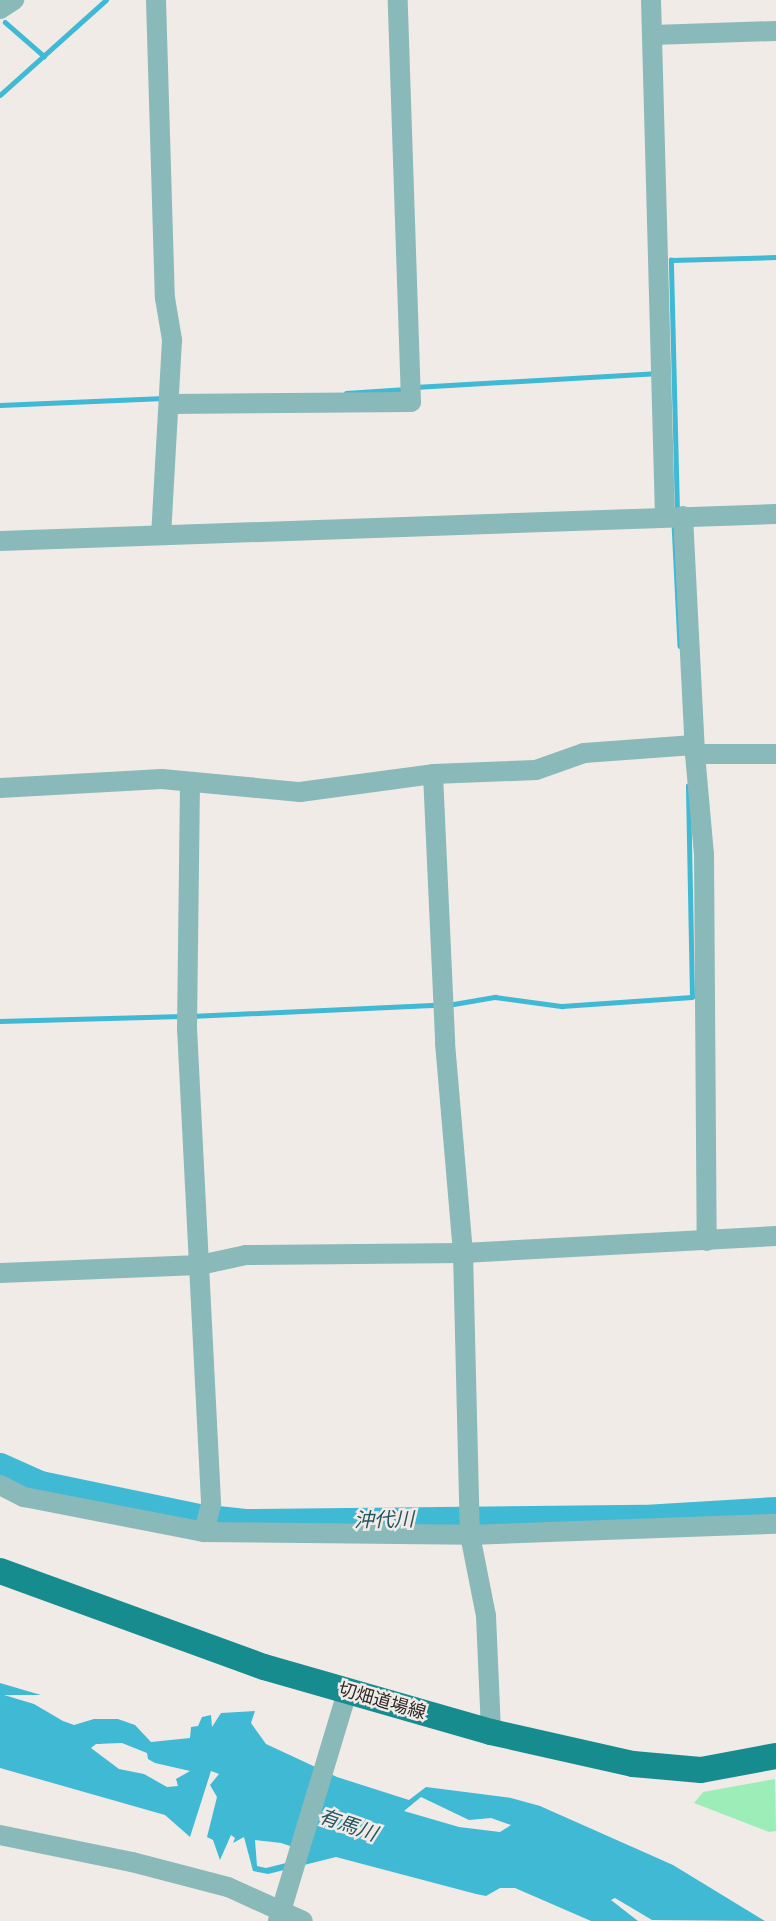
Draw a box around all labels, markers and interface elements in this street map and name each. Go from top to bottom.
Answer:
water label: 沖代川 [354,1507,414,1533]
street label: 切畑道場線 [336,1678,428,1724]
water label: 有馬川 [316,1804,380,1846]

